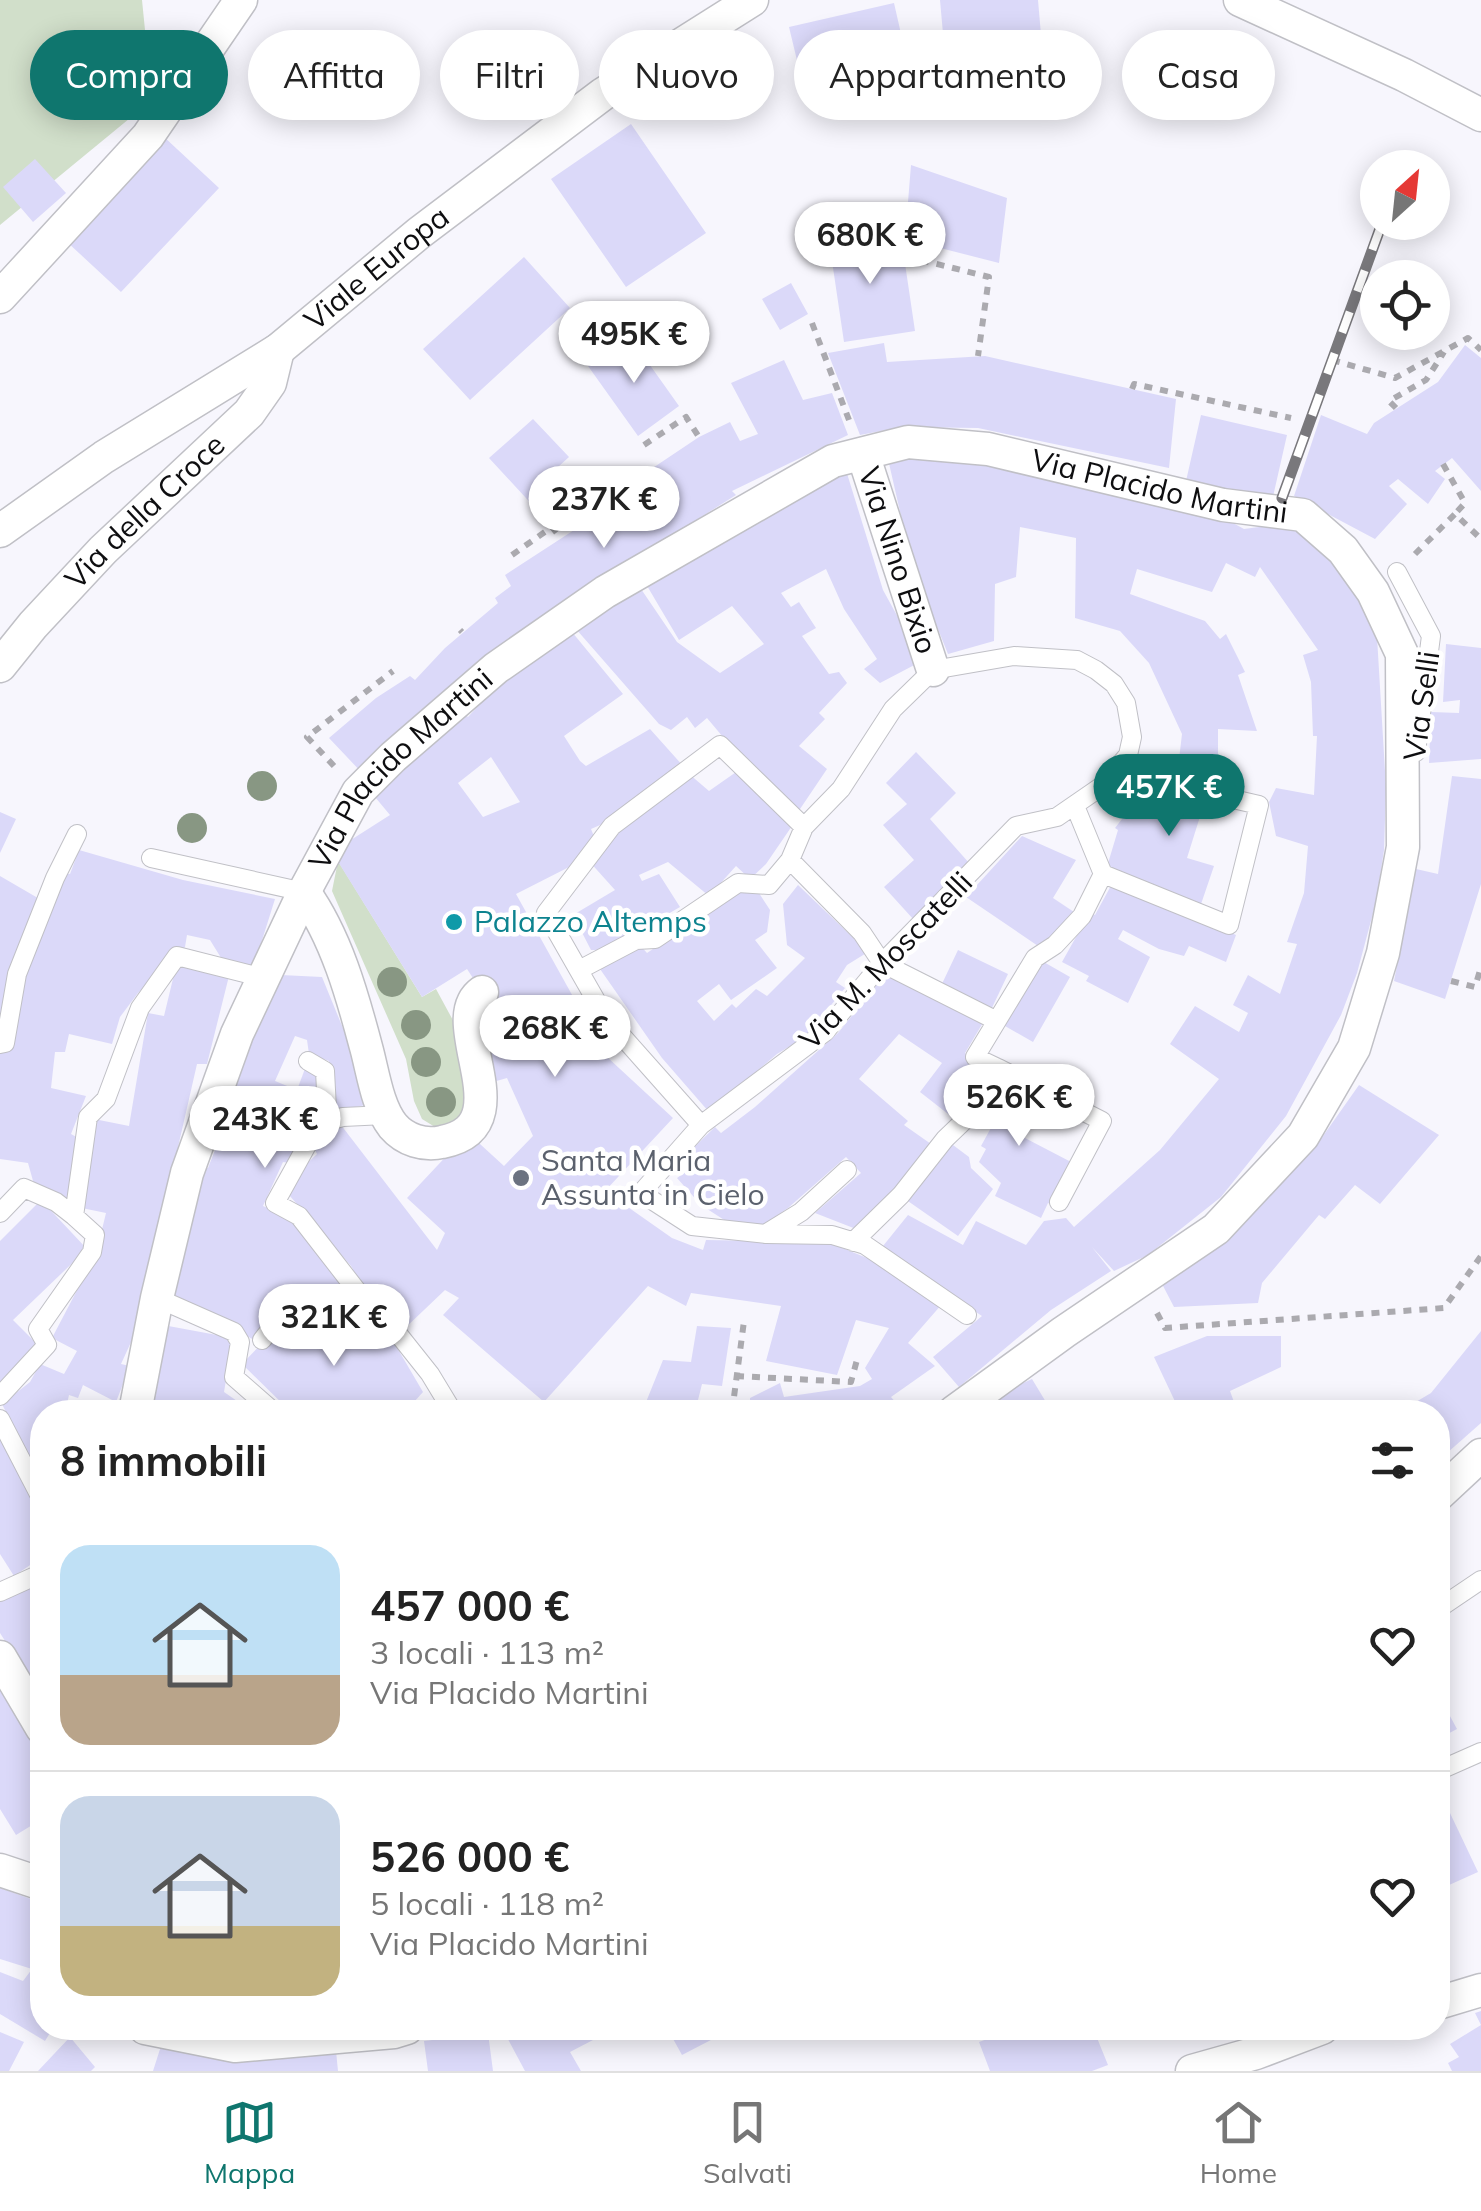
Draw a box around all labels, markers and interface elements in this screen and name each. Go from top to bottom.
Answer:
chip: Compra [30,30,228,120]
chip: Affitta [248,30,420,120]
chip: Filtri [440,30,579,120]
chip: Nuovo [599,30,774,120]
chip: Appartamento [794,30,1102,120]
chip: Casa [1122,30,1275,120]
north arrow [1360,150,1450,240]
map controls [1360,150,1450,350]
street label: Viale Europa [296,197,456,338]
pin: 680K € [789,202,951,287]
text: 680K € [817,214,923,254]
button: locate [1360,260,1450,350]
pin: 495K € [553,301,715,386]
text: 495K € [581,313,687,353]
street label: Via della Croce [56,426,232,597]
street label: Via Placido Martini [1028,440,1290,531]
street label: Via Nino Bixio [851,462,946,658]
pin: 237K € [523,466,685,551]
text: 237K € [551,478,657,518]
street label: Via Selli [1395,649,1448,763]
street label: Via Placido Martini [300,659,500,876]
pin: 457K € [1088,754,1250,839]
text: 457K € [1116,766,1222,806]
street label: Via M. Moscatelli [791,863,980,1057]
place label: Palazzo Altemps [474,902,707,940]
marker: Palazzo Altemps [443,911,465,933]
pin: 268K € [474,995,636,1080]
text: 268K € [502,1007,608,1047]
pin: 526K € [938,1064,1100,1149]
text: 526K € [966,1076,1072,1116]
pin: 243K € [184,1086,346,1171]
text: 243K € [212,1098,318,1138]
place label: Santa Maria Assunta in Cielo [541,1141,765,1213]
marker: Santa Maria Assunta in Cielo [510,1167,532,1189]
pin: 321K € [253,1284,415,1369]
text: 321K € [281,1296,387,1336]
icon: filters [1365,1433,1420,1488]
text: 8 immobili [60,1434,267,1487]
text: 457 000 € [370,1579,569,1632]
icon: home [140,1585,260,1705]
icon: heart [1365,1618,1420,1673]
text: 3 locali · 113 m² [370,1632,604,1672]
text: Via Placido Martini [370,1672,649,1712]
text: 526 000 € [370,1830,569,1883]
icon: home [140,1836,260,1956]
icon: heart [1365,1869,1420,1924]
text: 5 locali · 118 m² [370,1883,604,1923]
text: Via Placido Martini [370,1923,649,1963]
tab: Mappa [204,2095,295,2190]
tab: Salvati [703,2095,792,2190]
tab: Home [1200,2095,1277,2190]

